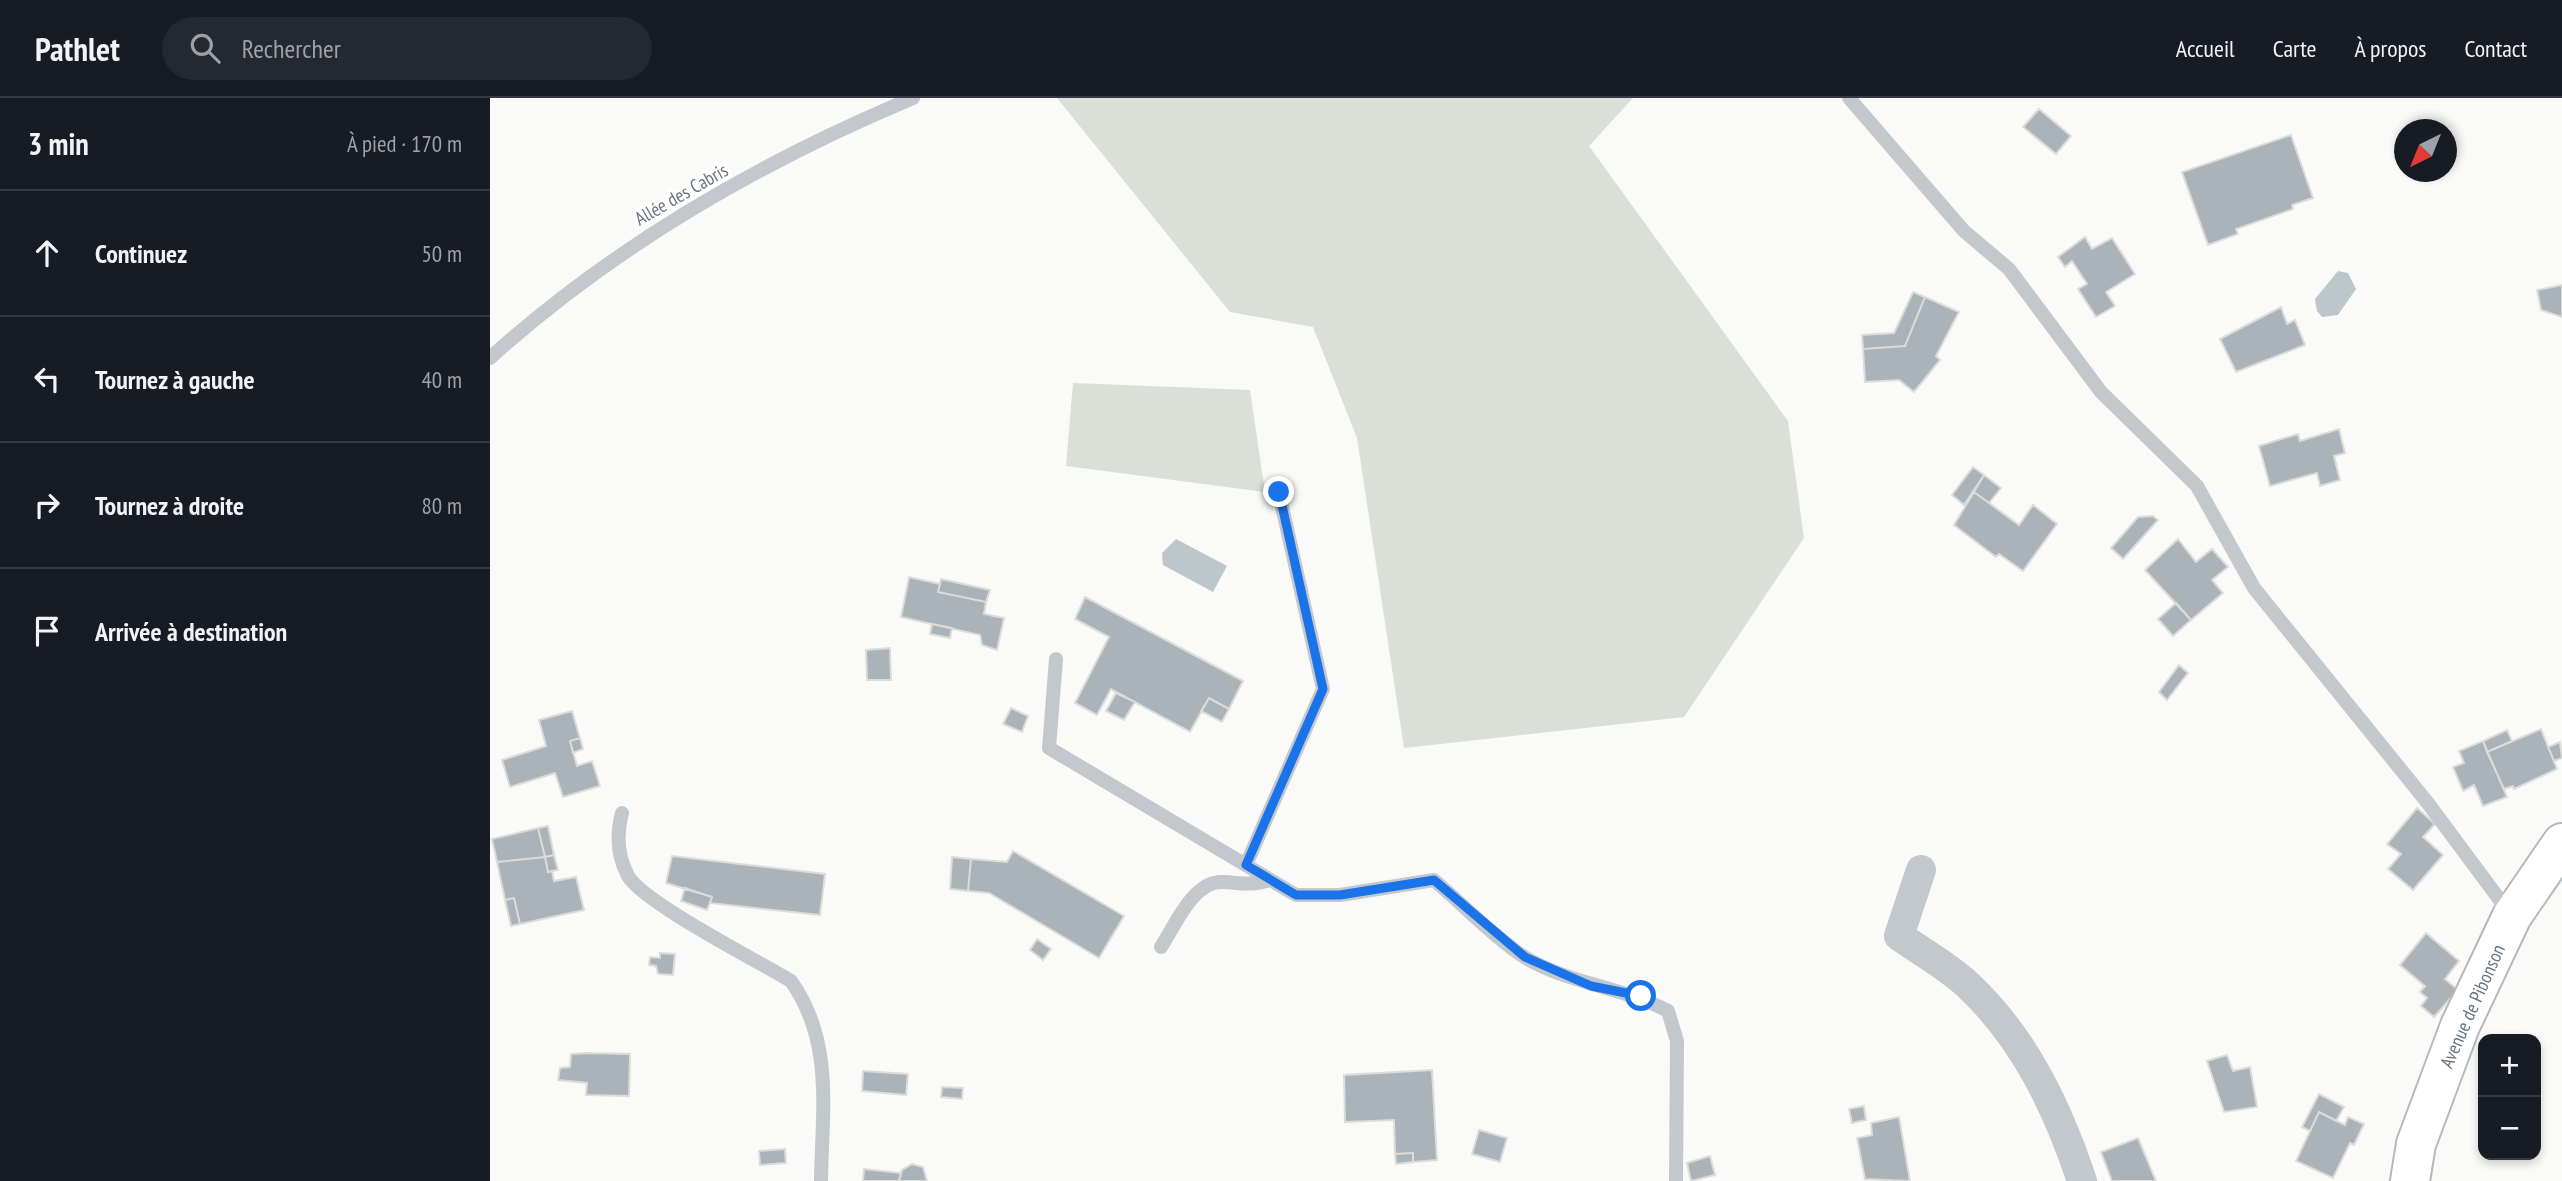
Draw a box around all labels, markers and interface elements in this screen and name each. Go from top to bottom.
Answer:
search box [162,17,652,80]
text: Pathlet [35,27,120,70]
icon: search [186,29,224,67]
text: Rechercher [242,32,341,65]
text: Accueil [2176,33,2235,64]
text: Carte [2273,33,2316,64]
text: À propos [2354,33,2426,64]
text: Contact [2464,33,2527,64]
north arrow [2394,119,2457,182]
text: 3 min [28,124,89,163]
text: À pied · 170 m [347,129,462,158]
street label: Allée des Cabris [630,158,732,230]
icon: ahead [28,234,66,272]
text: Continuez [95,237,187,270]
text: 50 m [421,239,462,268]
icon: left [28,360,66,398]
text: Tournez à gauche [95,363,255,396]
text: 40 m [421,365,462,394]
route end [1263,476,1294,507]
icon: right [28,486,66,524]
text: Tournez à droite [95,489,244,522]
text: 80 m [421,491,462,520]
icon: arrive [28,612,66,650]
text: Arrivée à destination [95,615,287,648]
street label: Avenue de Pibonson [2434,941,2510,1071]
route start [1625,980,1656,1011]
map controls [2478,1034,2541,1160]
button: + [2478,1034,2541,1097]
button: − [2478,1097,2541,1160]

